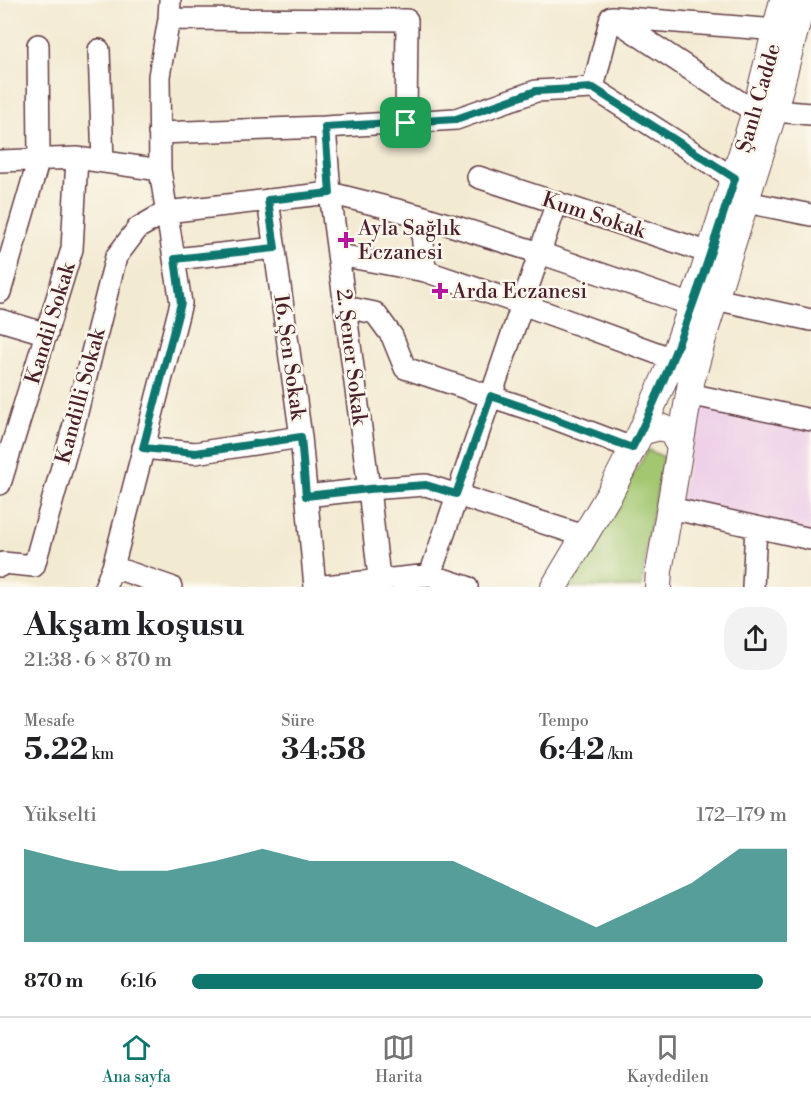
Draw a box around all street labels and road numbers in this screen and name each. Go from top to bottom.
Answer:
street label: Şanlı Cadde [731,41,787,156]
street label: Kum Sokak [539,187,650,245]
street label: Kandil Sokak [20,258,82,387]
street label: 2. Şener Sokak [330,287,372,428]
street label: 16. Şen Sokak [267,293,311,423]
street label: Kandilli Sokak [50,325,112,467]

